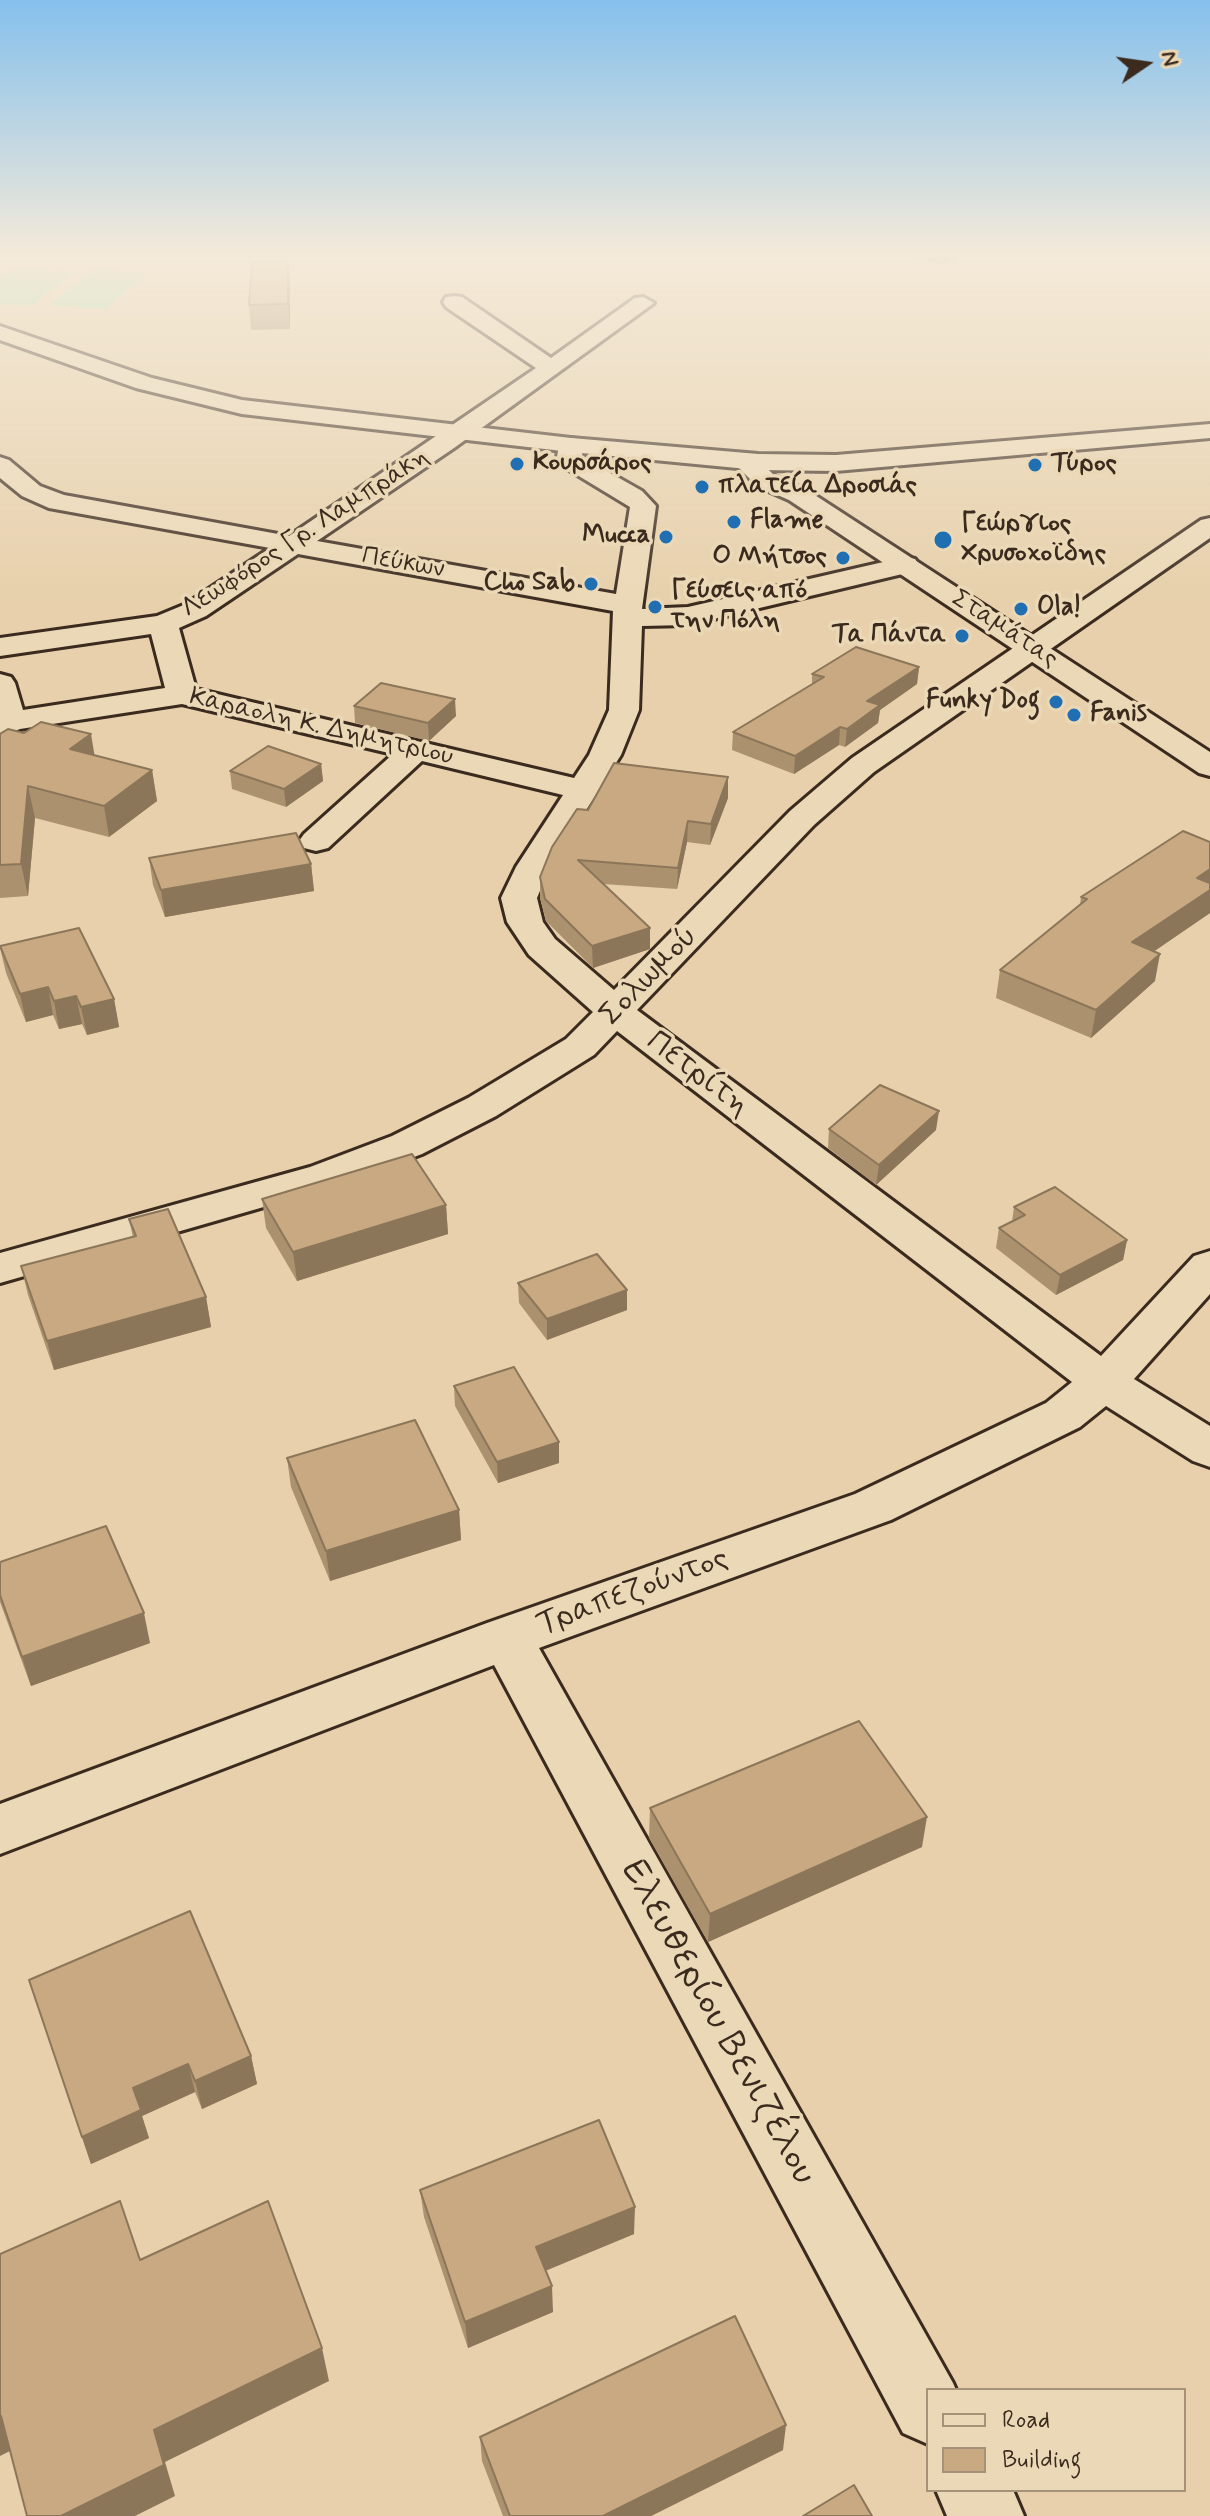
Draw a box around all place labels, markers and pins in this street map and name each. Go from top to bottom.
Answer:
place label: Κουρσάρος [533,448,652,480]
place label: Τύρος [1051,449,1117,481]
marker: Κουρσάρος [508,455,526,473]
marker: Τύρος [1026,456,1044,474]
place label: πλατεία Δροσιάς [718,471,917,503]
marker: πλατεία Δροσιάς [693,478,711,496]
place label: Flame [750,506,823,538]
place label: Γεώργιος Χρυσοχοϊδης [961,509,1106,570]
marker: Flame [725,513,743,531]
place label: Mucca [582,521,650,553]
marker: Mucca [657,528,675,546]
marker: Γεώργιος Χρυσοχοϊδης [932,529,954,551]
place label: Ο Μήτσος [712,542,827,574]
marker: Ο Μήτσος [834,549,852,567]
place label: Cho Sab [484,568,575,600]
marker: Cho Sab [582,575,600,593]
place label: Γεύσεις από την Πόλη [671,576,807,638]
place label: Ola! [1037,593,1081,625]
marker: Γεύσεις από την Πόλη [646,598,664,616]
marker: Ola! [1012,600,1030,618]
place label: Τα Πάντα [832,620,946,652]
marker: Τα Πάντα [953,627,971,645]
place label: Funky Dog [926,686,1040,718]
marker: Funky Dog [1047,693,1065,711]
place label: Fanis [1090,699,1147,731]
marker: Fanis [1065,706,1083,724]

